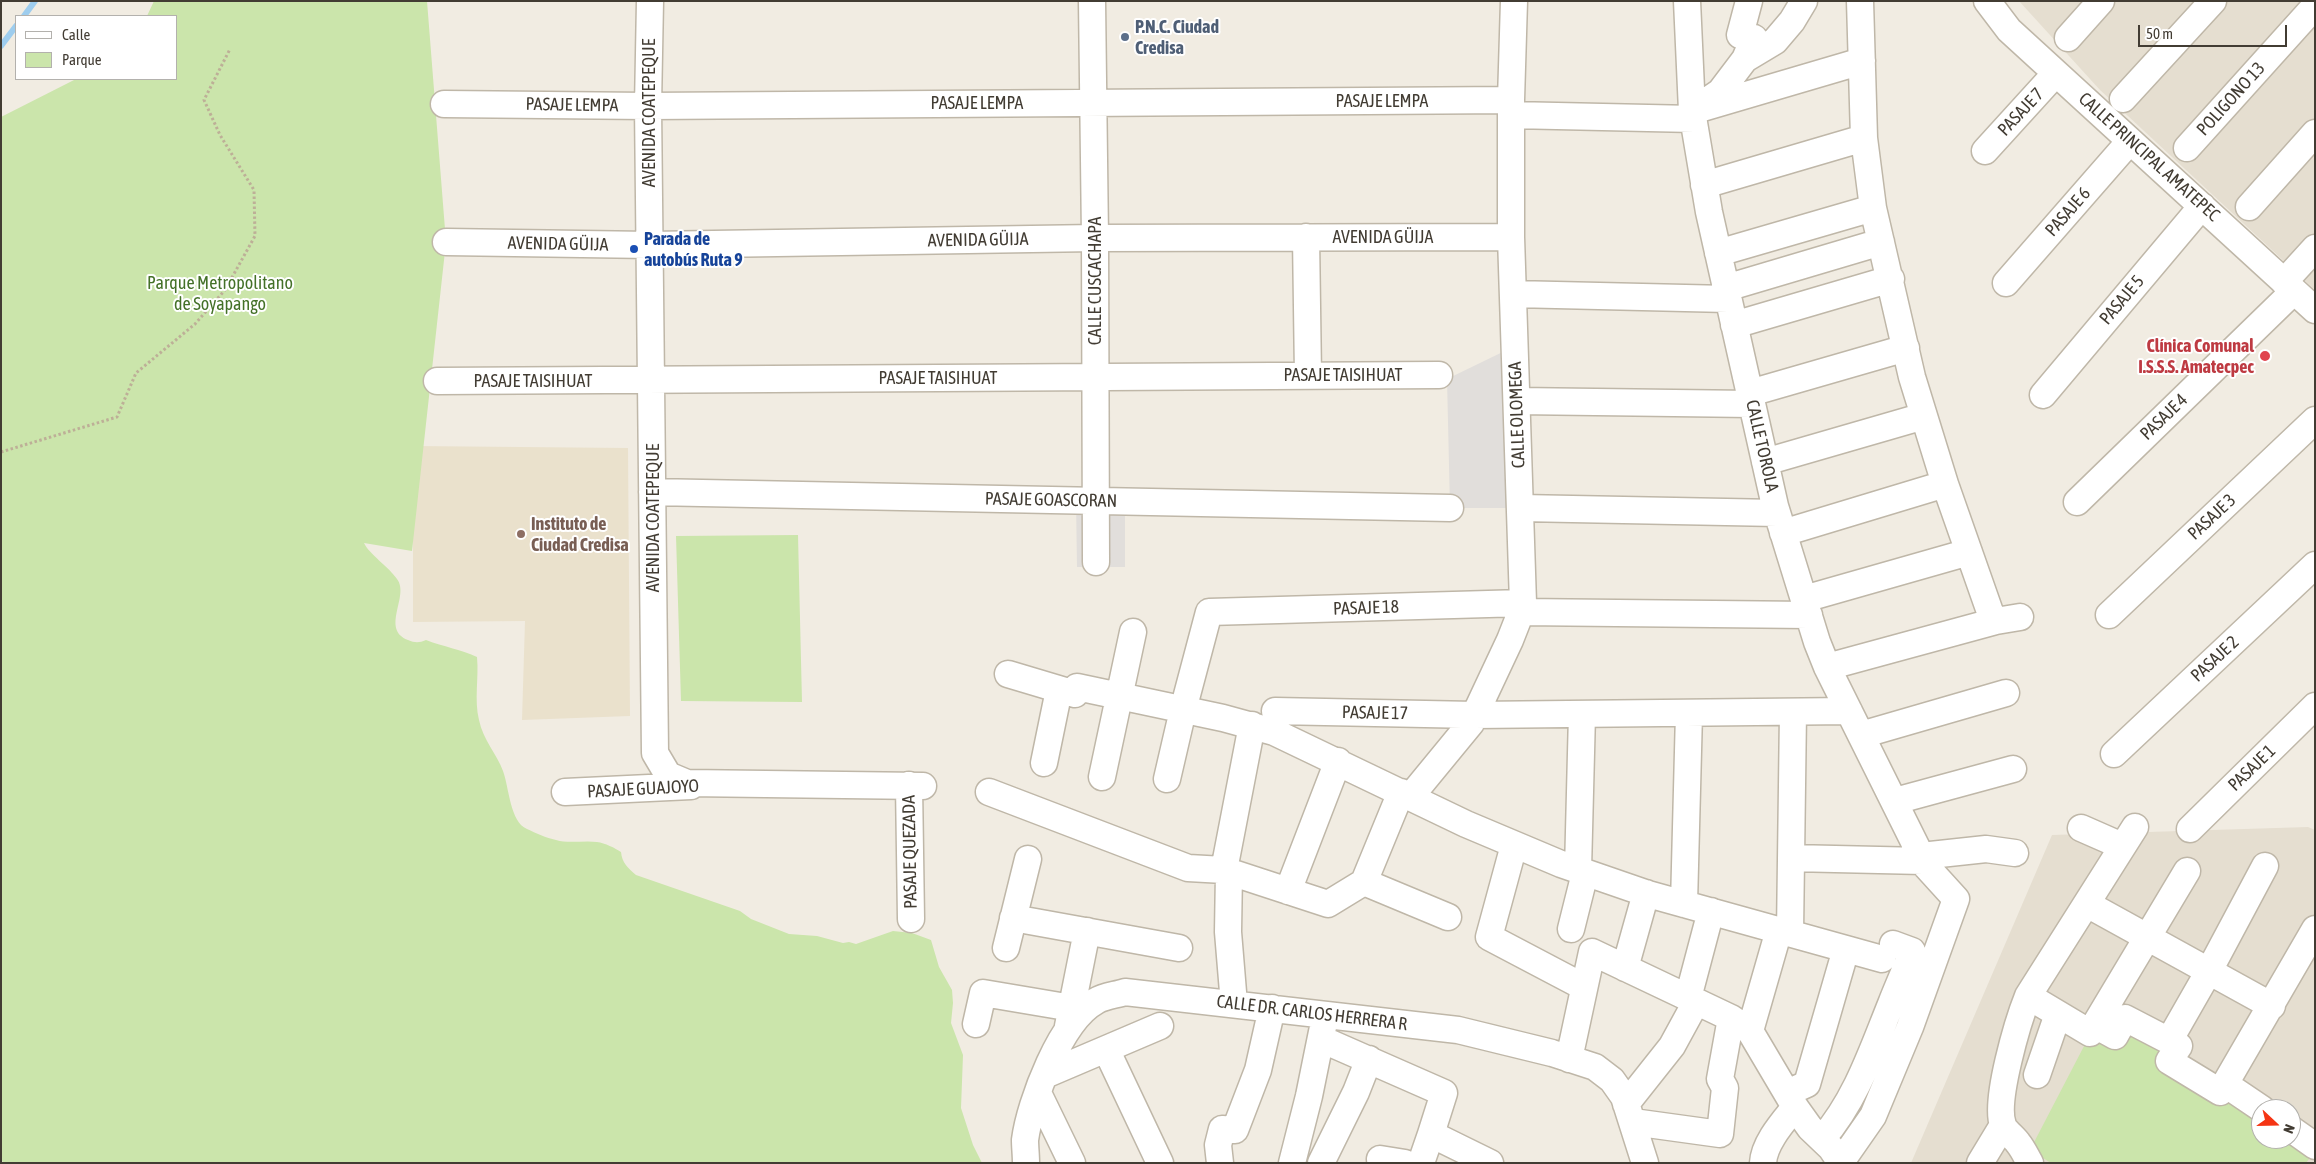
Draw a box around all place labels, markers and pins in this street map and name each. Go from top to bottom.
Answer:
place label: P.N.C. Ciudad Credisa [1135,16,1219,58]
marker: P.N.C. Ciudad Credisa [1119,31,1131,43]
place label: Parada de autobús Ruta 9 [644,228,743,270]
marker: Parada de autobús Ruta 9 [628,243,640,255]
place label: Clínica Comunal I.S.S.S. Amatecpec [2138,335,2254,378]
marker: Clínica Comunal I.S.S.S. Amatecpec [2258,349,2272,363]
place label: Instituto de Ciudad Credisa [531,513,629,556]
marker: Instituto de Ciudad Credisa [515,528,527,540]

